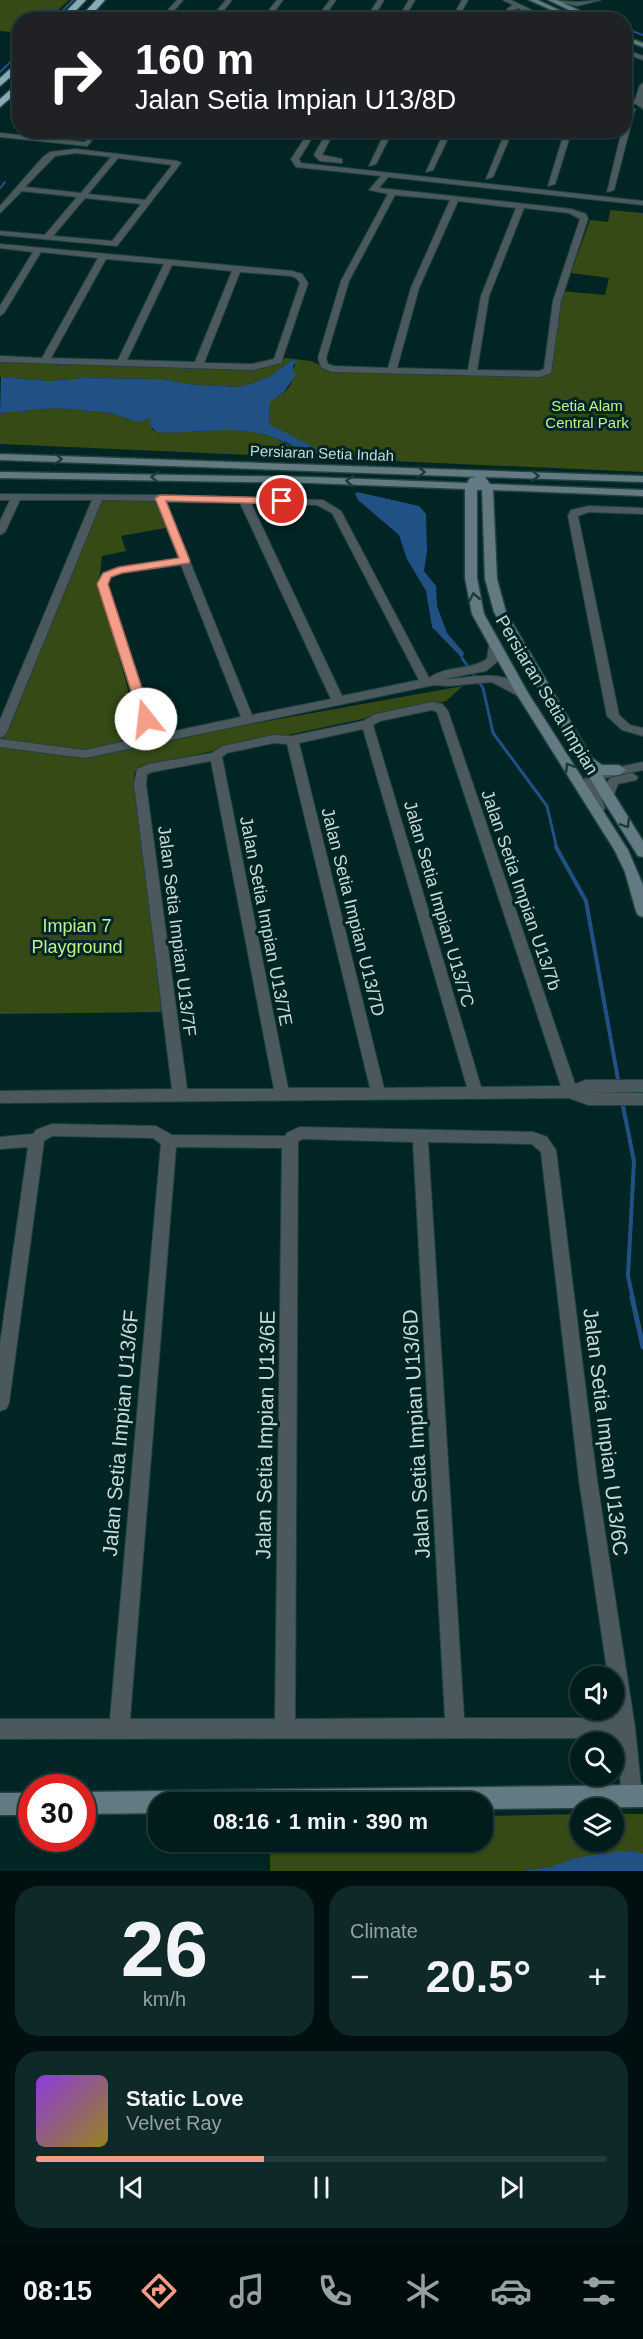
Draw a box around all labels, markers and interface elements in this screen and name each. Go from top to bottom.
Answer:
icon: right [36,36,114,114]
text: 160 m [135,36,254,83]
text: Jalan Setia Impian U13/8D [135,85,456,115]
park label: Setia Alam Central Park [545,397,629,431]
street label: Persiaran Setia Indah [250,442,394,464]
one-way arrow [54,453,63,465]
one-way arrow [417,466,426,479]
one-way arrow [531,470,540,482]
one-way arrow [150,471,159,484]
pin [256,475,307,526]
one-way arrow [345,475,354,488]
icon: arrive [265,484,298,517]
one-way arrow [468,593,481,603]
street label: Persiaran Setia Impian [492,612,602,778]
position arrow [114,687,178,751]
one-way arrow [564,763,576,773]
street label: Jalan Setia Impian U13/7b [477,787,565,993]
street label: Jalan Setia Impian U13/7C [400,798,478,1010]
street label: Jalan Setia Impian U13/7D [317,806,389,1018]
street label: Jalan Setia Impian U13/7E [236,814,296,1028]
one-way arrow [618,818,629,829]
street label: Jalan Setia Impian U13/7F [154,825,200,1037]
park label: Impian 7 Playground [31,916,123,957]
street label: Jalan Setia Impian U13/6C [579,1307,633,1557]
street label: Jalan Setia Impian U13/6F [98,1309,142,1557]
street label: Jalan Setia Impian U13/6D [398,1309,434,1559]
street label: Jalan Setia Impian U13/6E [251,1310,279,1560]
map controls [570,1666,624,1852]
button: sound [570,1666,624,1720]
button: search [570,1732,624,1786]
speed limit sign: 30 [18,1774,96,1852]
button: layers [570,1798,624,1852]
text: 08:16 · 1 min · 390 m [213,1809,428,1834]
text: 26 [121,1905,208,1993]
text: Climate [350,1920,418,1942]
text: 20.5° [426,1951,531,2002]
text: − [350,1958,369,1995]
text: + [588,1958,607,1995]
text: km/h [143,1988,186,2010]
text: Static Love [126,2086,243,2111]
text: Velvet Ray [126,2112,222,2134]
icon: previous [115,2171,148,2204]
icon: pause [305,2171,338,2204]
icon: next [495,2171,528,2204]
icon: directions [138,2270,180,2312]
icon: music [226,2270,268,2312]
icon: phone [314,2270,356,2312]
icon: climate [402,2270,444,2312]
icon: car [490,2270,532,2312]
icon: filters [578,2270,620,2312]
text: 08:15 [23,2276,92,2306]

